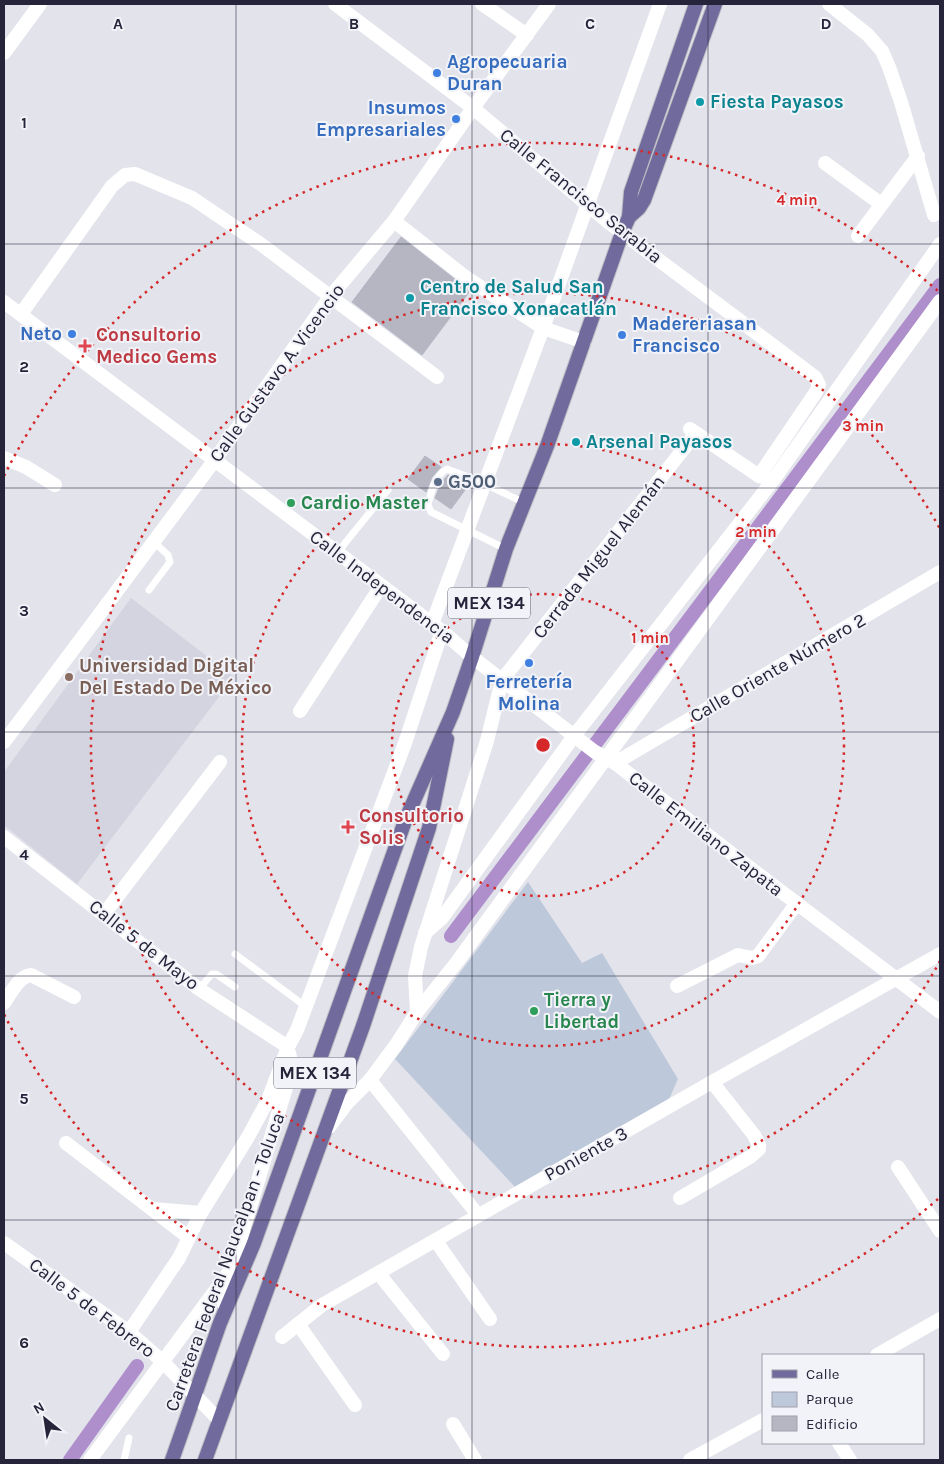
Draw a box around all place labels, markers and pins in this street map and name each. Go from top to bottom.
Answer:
place label: Agropecuaria Duran [447,51,568,95]
marker: Agropecuaria Duran [431,67,443,79]
place label: Fiesta Payasos [710,91,844,113]
marker: Fiesta Payasos [694,96,706,108]
place label: Insumos Empresariales [316,97,446,141]
marker: Insumos Empresariales [450,113,462,125]
place label: Centro de Salud San Francisco Xonacatlán [420,276,617,320]
marker: Centro de Salud San Francisco Xonacatlán [404,292,416,304]
place label: Madereriasan Francisco [632,313,757,357]
place label: Neto [20,323,62,345]
place label: Consultorio Medico Gems [96,324,217,368]
marker: Neto [66,328,78,340]
marker: Madereriasan Francisco [616,329,628,341]
marker: Consultorio Medico Gems [78,339,92,353]
place label: Arsenal Payasos [586,431,733,453]
marker: Arsenal Payasos [570,436,582,448]
place label: G500 [448,471,496,493]
marker: G500 [432,476,444,488]
place label: Cardio Master [301,492,428,514]
marker: Cardio Master [285,497,297,509]
place label: Universidad Digital Del Estado De México [79,655,272,699]
marker: Ferretería Molina [523,657,535,669]
marker: Universidad Digital Del Estado De México [63,671,75,683]
place label: Ferretería Molina [485,671,573,715]
centre of rings [534,736,552,754]
place label: Consultorio Solis [359,805,464,849]
marker: Consultorio Solis [341,820,355,834]
place label: Tierra y Libertad [544,989,619,1033]
marker: Tierra y Libertad [528,1005,540,1017]

